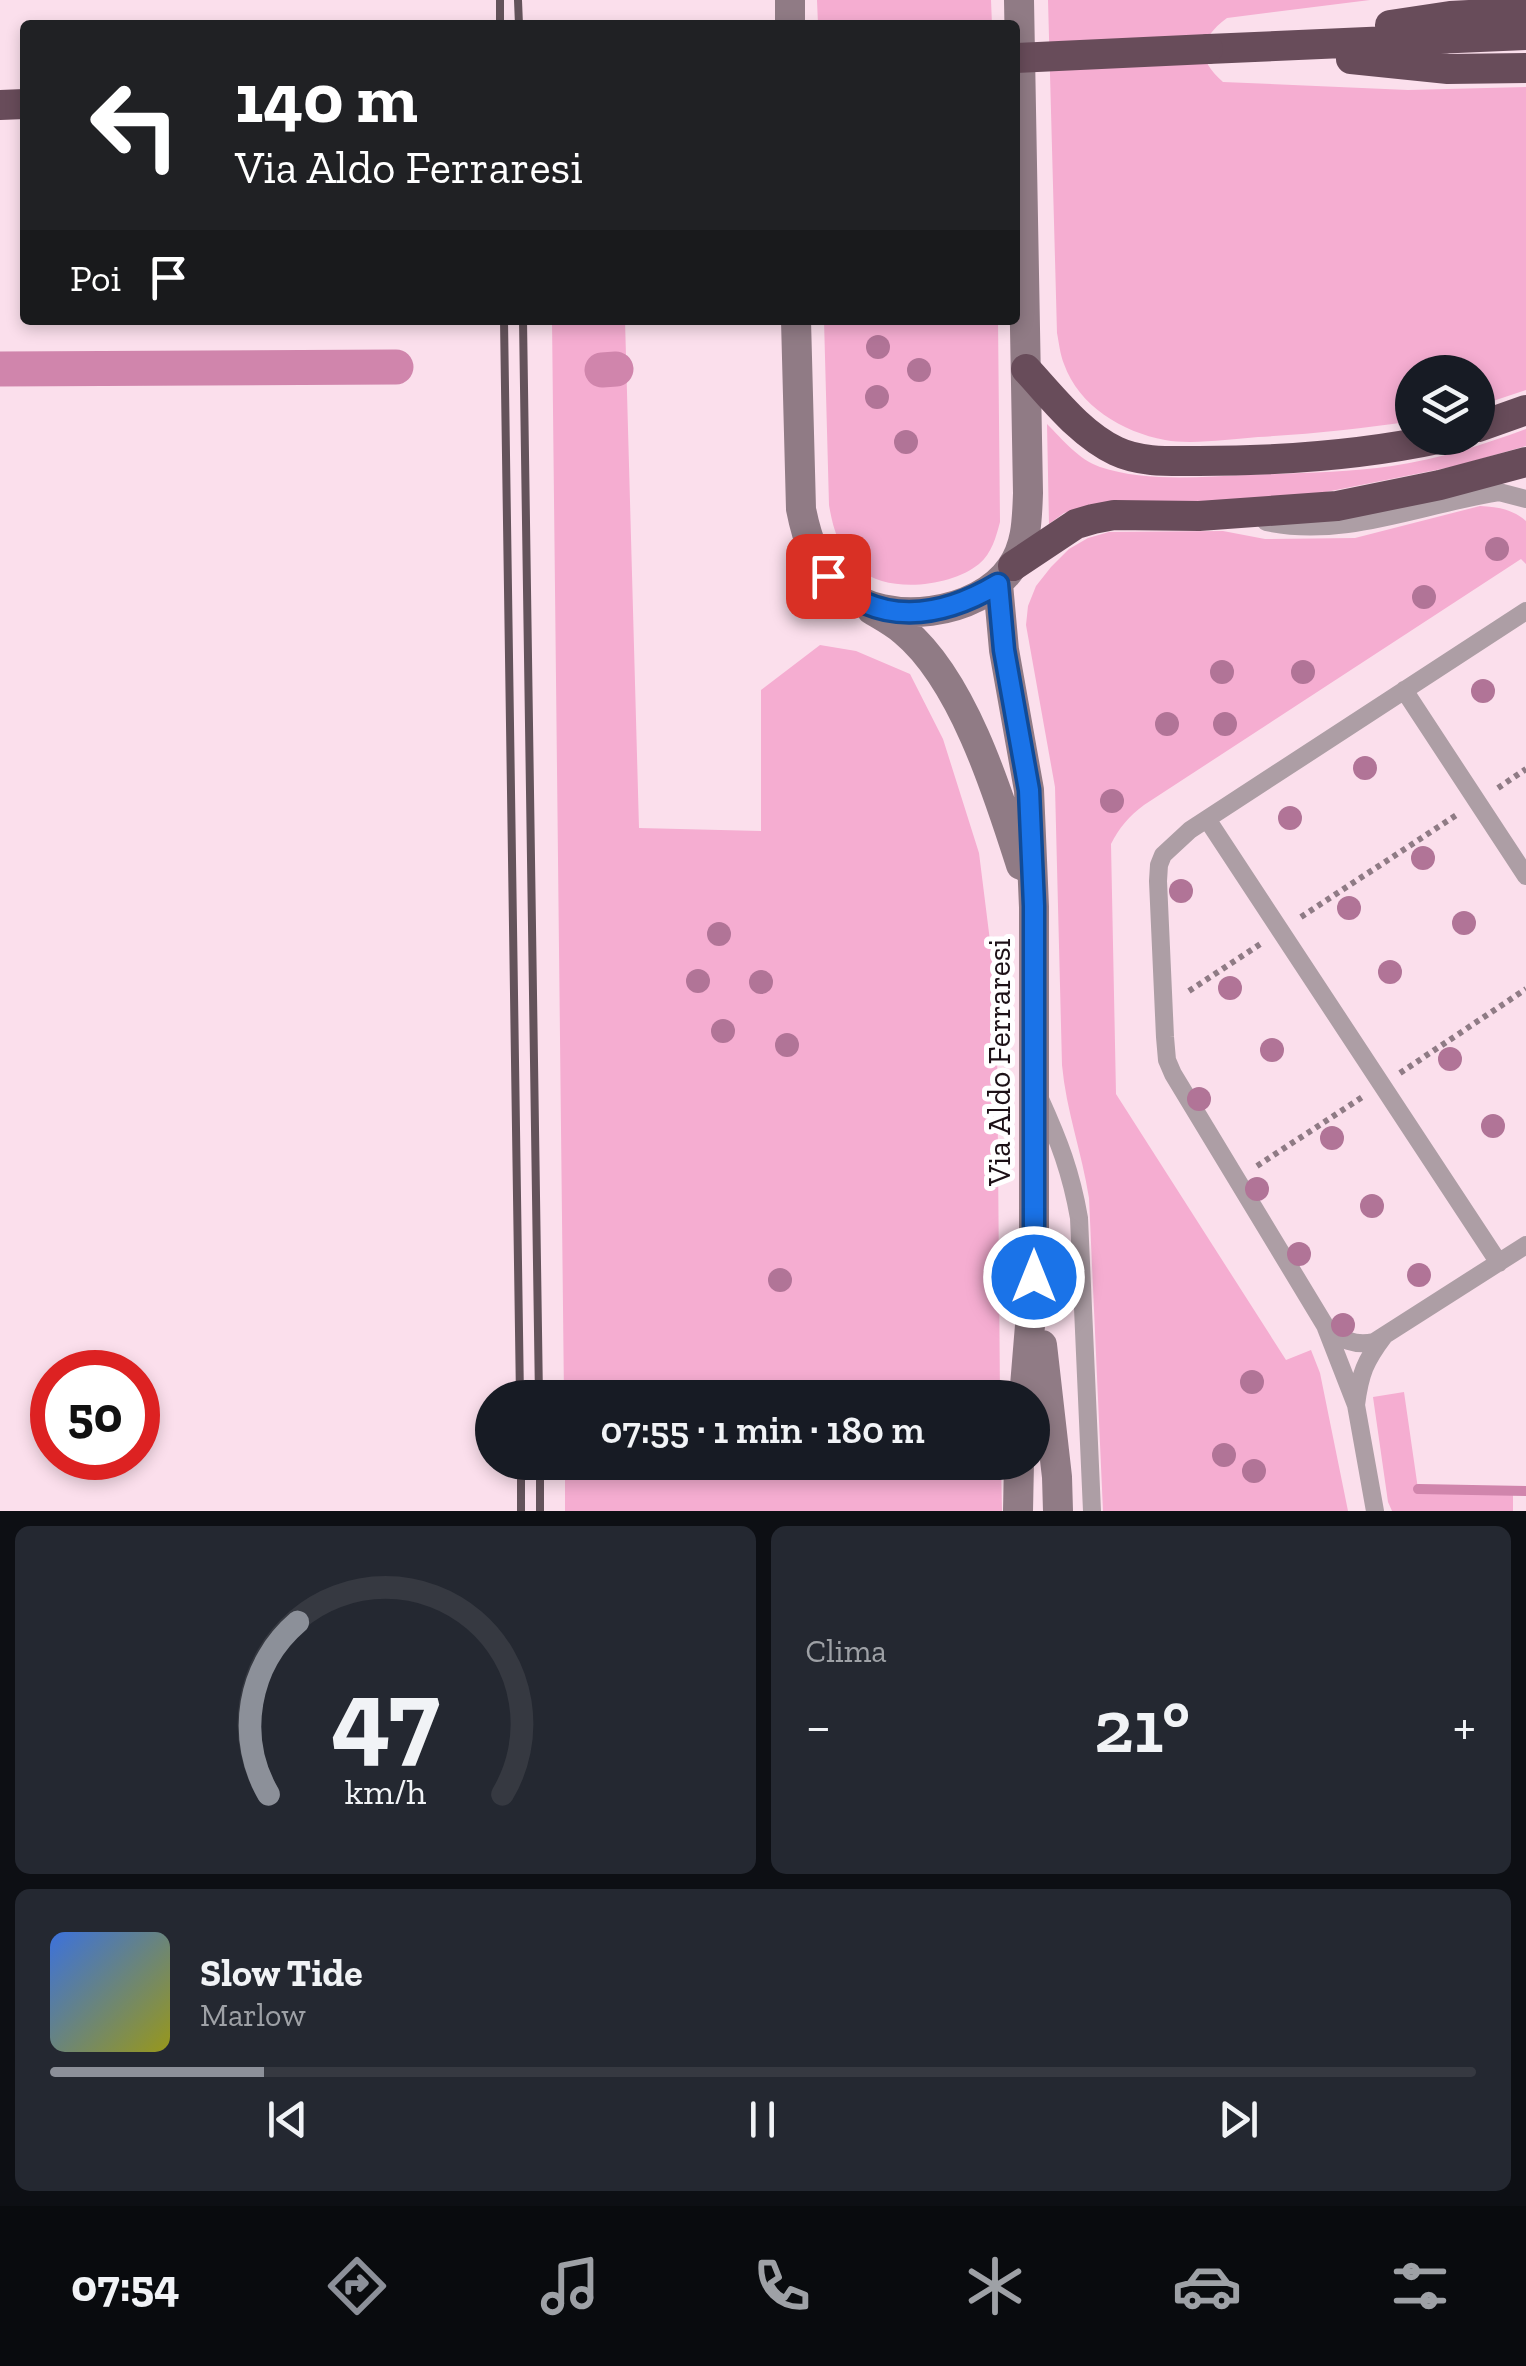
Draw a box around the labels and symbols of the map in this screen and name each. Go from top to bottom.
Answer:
pin [786,534,871,619]
street label: Via Aldo Ferraresi [980,938,1018,1187]
position arrow [982,1225,1086,1329]
speed limit sign: 50 [30,1350,160,1480]

